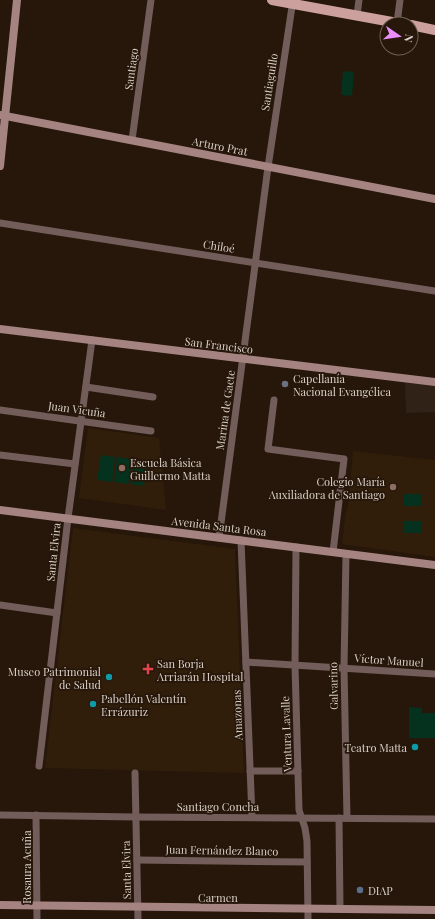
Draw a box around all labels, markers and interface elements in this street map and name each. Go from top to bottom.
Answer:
north arrow [379,16,419,56]
text: N [401,33,417,44]
street label: Santiago [121,47,141,91]
street label: Santiaguillo [257,52,281,112]
street label: Arturo Prat [190,133,249,159]
street label: Chiloé [202,236,236,256]
street label: San Francisco [184,333,254,357]
street label: Marina de Gaete [212,369,238,451]
place label: Capellanía Nacional Evangélica [293,371,391,399]
marker: Capellanía Nacional Evangélica [280,379,290,389]
street label: Juan Vicuña [46,397,107,421]
place label: Escuela Básica Guillermo Matta [130,455,211,483]
marker: Escuela Básica Guillermo Matta [117,463,127,473]
place label: Colegio María Auxiliadora de Santiago [268,474,386,502]
marker: Colegio María Auxiliadora de Santiago [388,482,398,492]
street label: Avenida Santa Rosa [170,513,268,539]
street label: Santa Elvira [42,521,64,582]
street label: Víctor Manuel [353,650,424,670]
place label: San Borja Arriarán Hospital [156,656,243,684]
street label: Galvarino [325,662,341,710]
marker: San Borja Arriarán Hospital [142,663,154,675]
place label: Museo Patrimonial de Salud [8,664,102,692]
marker: Museo Patrimonial de Salud [104,672,114,682]
street label: Amazonas [229,689,245,741]
place label: Pabellón Valentín Errázuriz [101,691,187,719]
street label: Ventura Lavalle [277,695,295,773]
marker: Pabellón Valentín Errázuriz [88,699,98,709]
place label: Teatro Matta [344,740,408,755]
marker: Teatro Matta [410,742,420,752]
street label: Santiago Concha [177,799,260,814]
street label: Rosaura Acuña [19,830,34,904]
street label: Santa Elvira [118,840,134,900]
street label: Juan Fernández Blanco [164,841,279,858]
place label: DIAP [368,883,393,898]
marker: DIAP [355,885,365,895]
street label: Carmen [198,890,238,905]

